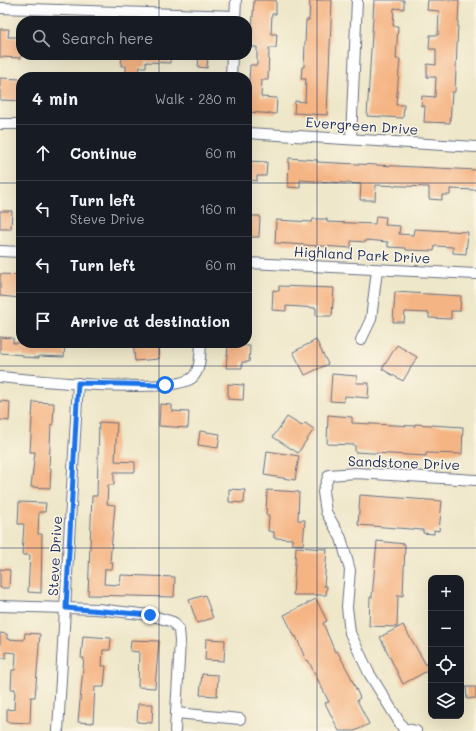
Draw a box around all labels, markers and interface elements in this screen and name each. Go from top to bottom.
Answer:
search box [16,16,252,60]
icon: search [30,27,52,49]
text: Search here [62,28,153,48]
text: 4 min [32,87,78,109]
text: Walk · 280 m [155,90,236,107]
street label: Evergreen Drive [305,112,419,139]
icon: ahead [32,142,54,164]
text: Continue [70,143,137,163]
text: 60 m [206,144,236,161]
text: Turn left [70,190,135,210]
icon: left [32,198,54,220]
text: 160 m [200,200,236,217]
text: Steve Drive [70,210,145,227]
street label: Highland Park Drive [293,241,431,268]
icon: left [32,254,54,276]
text: Turn left [70,255,135,275]
text: 60 m [206,256,236,273]
icon: arrive [32,310,54,332]
text: Arrive at destination [70,311,230,331]
route start [156,376,174,394]
street label: Sandstone Drive [348,451,461,474]
street label: Steve Drive [43,515,66,597]
map controls [428,575,464,719]
button: + [428,575,464,611]
route end [141,606,159,624]
button: − [428,611,464,647]
button: locate [428,647,464,683]
button: layers [428,683,464,719]

